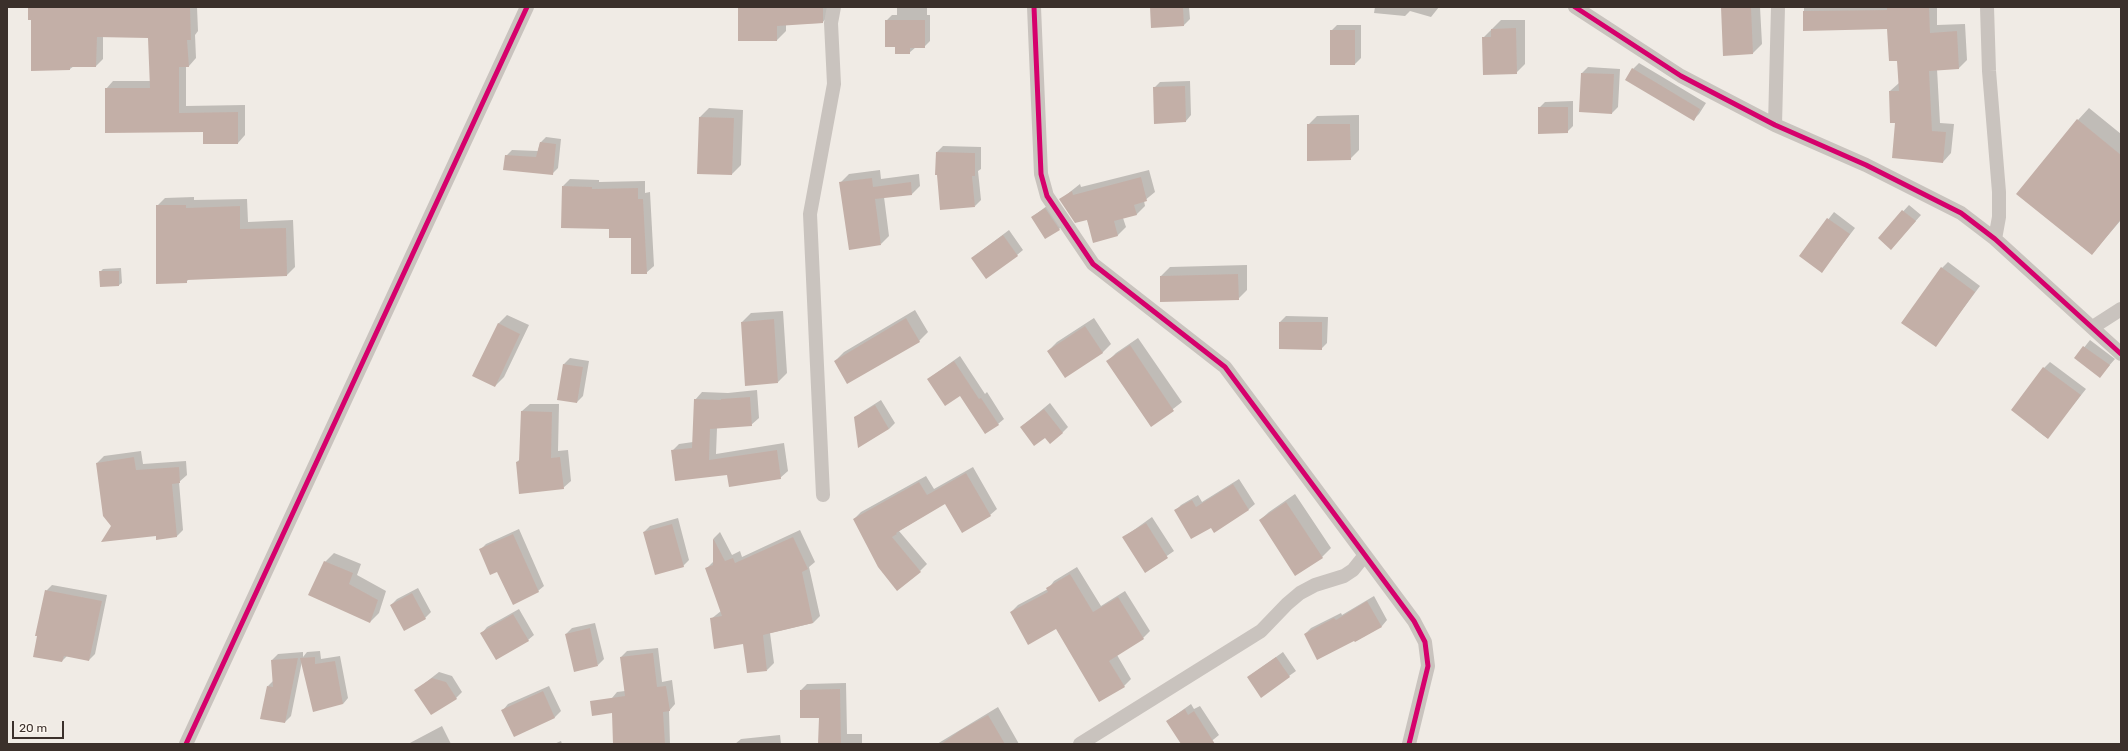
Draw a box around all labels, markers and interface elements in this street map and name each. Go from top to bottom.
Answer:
scale bar [14,713,66,739]
text: 20 m [19,721,47,735]

